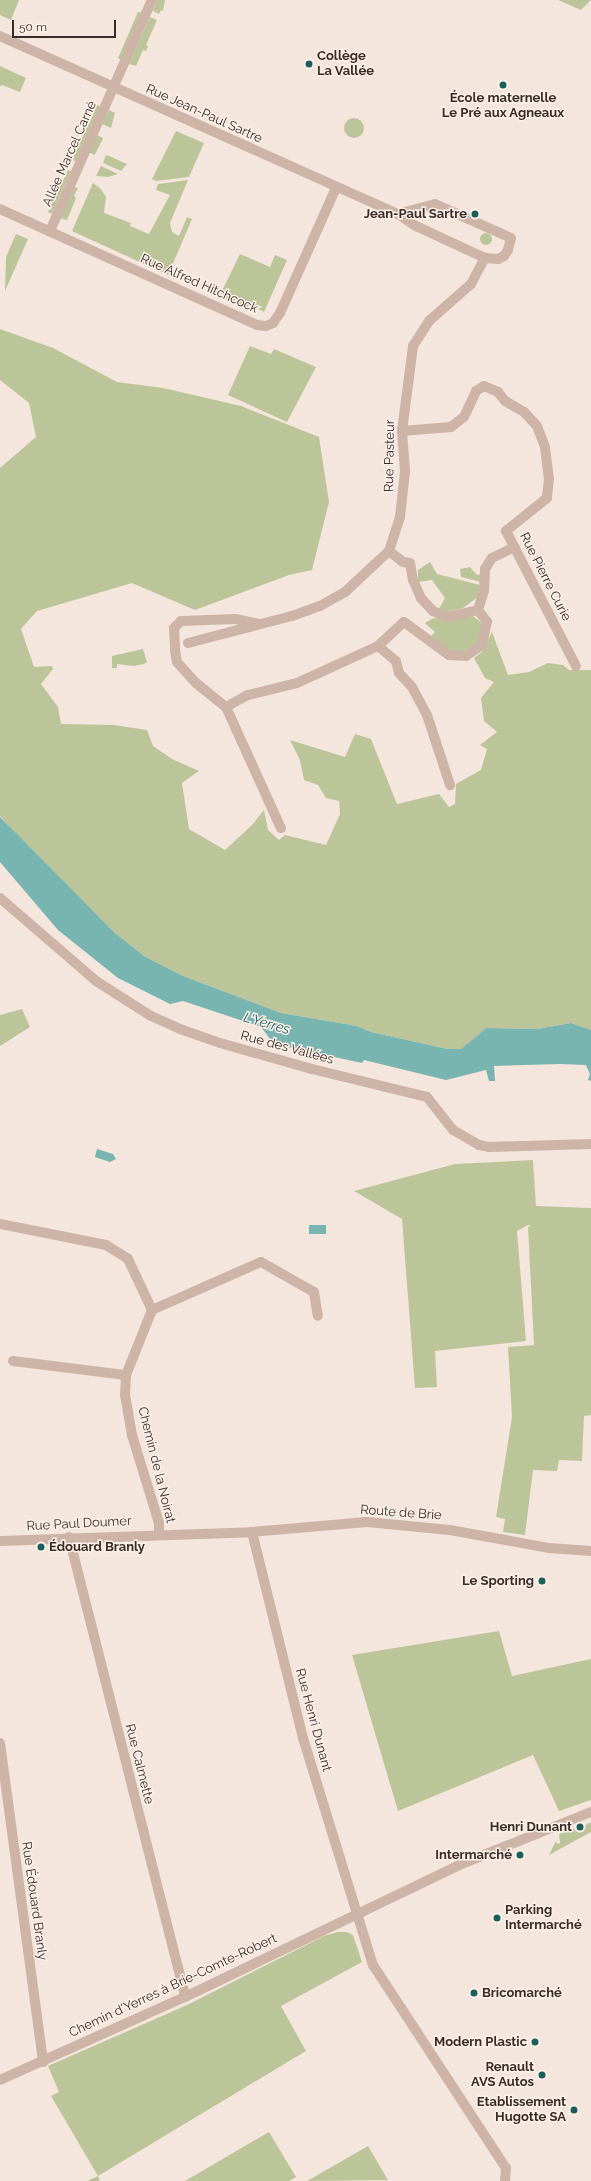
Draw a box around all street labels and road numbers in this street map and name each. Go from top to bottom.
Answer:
street label: Rue Jean-Paul Sartre [143,81,265,147]
street label: Allée Marcel Carné [40,99,100,209]
street label: Rue Alfred Hitchcock [138,251,260,317]
street label: Rue Pasteur [382,420,398,492]
street label: Rue Pierre Curie [516,530,574,624]
street label: Rue des Vallées [239,1028,335,1068]
street label: Chemin de la Noirat [134,1405,178,1525]
street label: Route de Brie [360,1502,442,1524]
street label: Rue Paul Doumer [26,1513,132,1535]
street label: Rue Henri Dunant [292,1667,334,1773]
street label: Rue Calmette [121,1722,157,1806]
street label: Rue Édouard Branly [18,1841,50,1961]
street label: Chemin d'Yerres à Brie-Comte-Robert [67,1931,279,2041]

